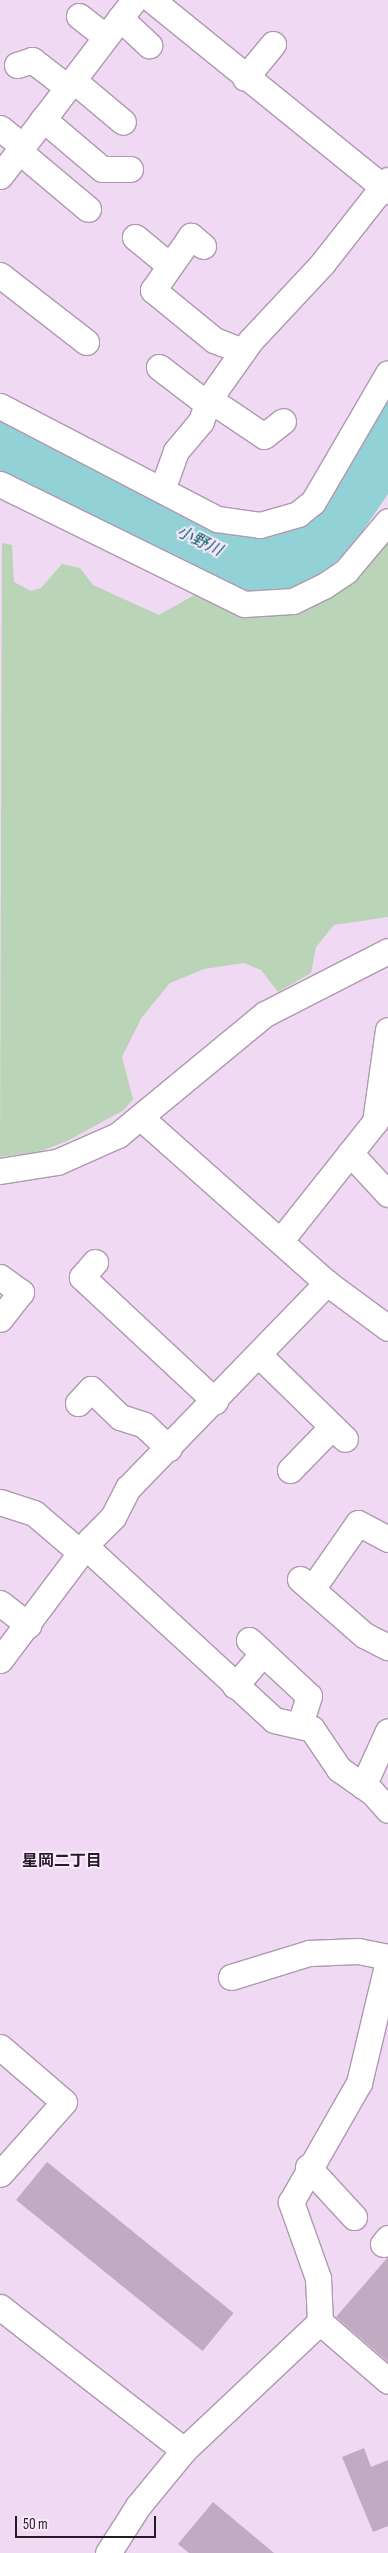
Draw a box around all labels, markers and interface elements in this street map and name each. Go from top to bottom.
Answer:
water label: 小野川 [173,523,225,561]
district label: 星岡二丁目 [22,1852,102,1872]
scale bar [18,2506,159,2538]
text: 50 m [23,2515,48,2534]

